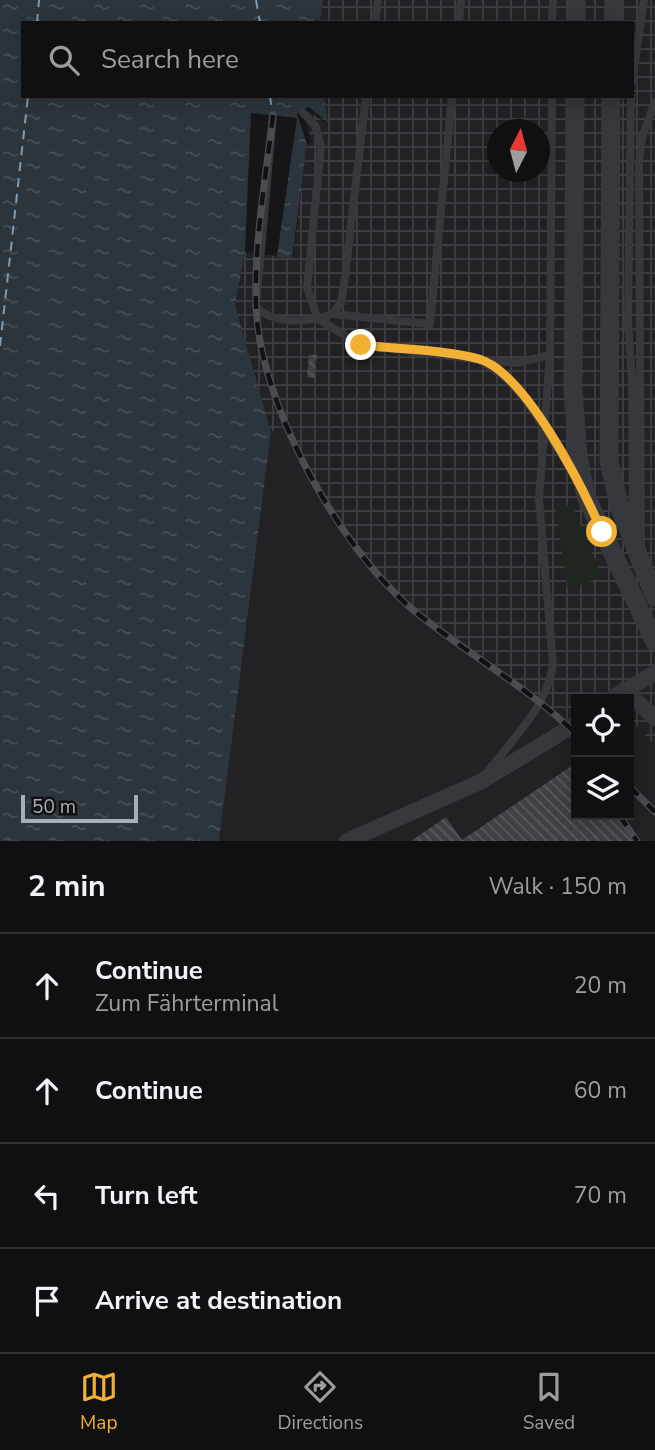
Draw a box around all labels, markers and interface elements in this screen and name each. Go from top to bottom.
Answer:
search box [21,21,634,98]
icon: search [45,41,83,79]
text: Search here [101,42,239,77]
north arrow [487,119,550,182]
route end [345,329,376,360]
route start [586,516,617,547]
map controls [571,694,634,820]
button: locate [571,694,634,757]
button: layers [571,757,634,820]
scale bar [21,792,138,824]
text: 50 m [32,794,76,820]
text: 2 min [28,866,106,907]
text: Walk · 150 m [488,871,627,902]
text: Continue [95,953,203,988]
icon: ahead [28,967,66,1005]
text: 20 m [574,970,627,1001]
text: Zum Fährterminal [95,988,279,1019]
icon: ahead [28,1072,66,1110]
text: Continue [95,1073,203,1108]
text: 60 m [574,1075,627,1106]
icon: left [28,1177,66,1215]
text: Turn left [95,1178,198,1213]
text: 70 m [574,1180,627,1211]
icon: arrive [28,1282,66,1320]
text: Arrive at destination [95,1283,342,1318]
tab: Map [80,1368,118,1436]
tab: Directions [277,1368,363,1436]
tab: Saved [523,1368,575,1436]

